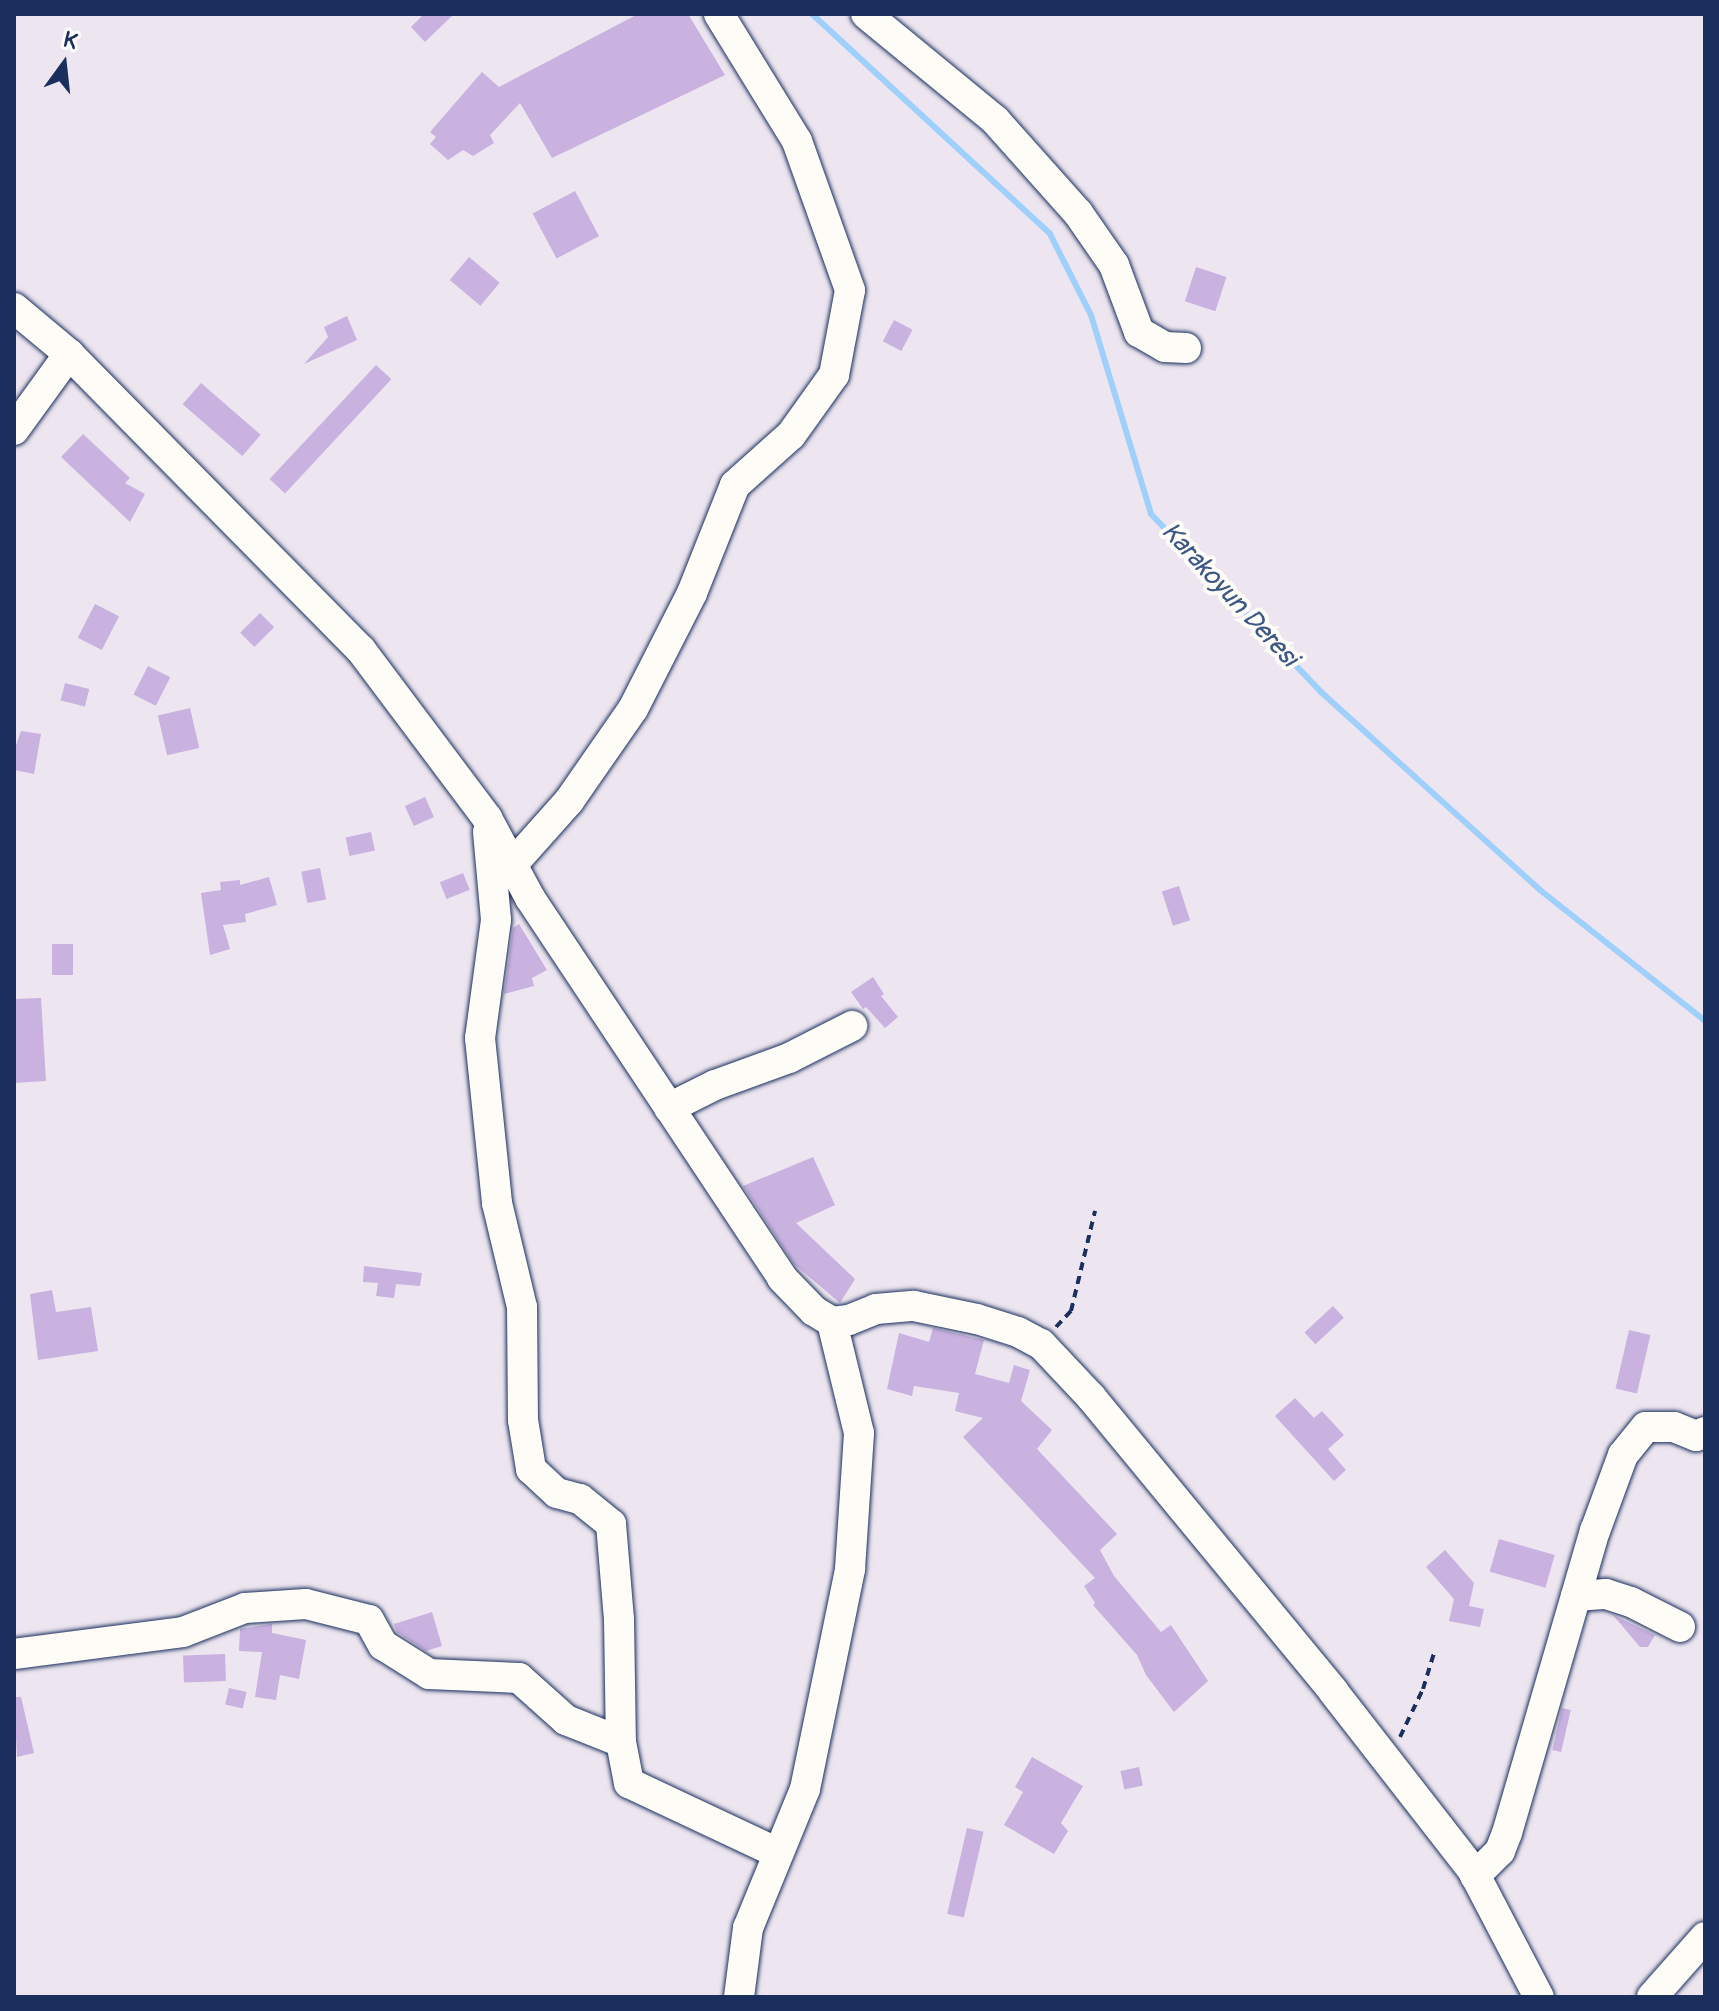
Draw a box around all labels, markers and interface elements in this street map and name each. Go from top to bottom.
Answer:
north arrow [24,24,104,104]
text: K [60,26,80,56]
water label: Karakoyun Deresi [1154,517,1304,673]

